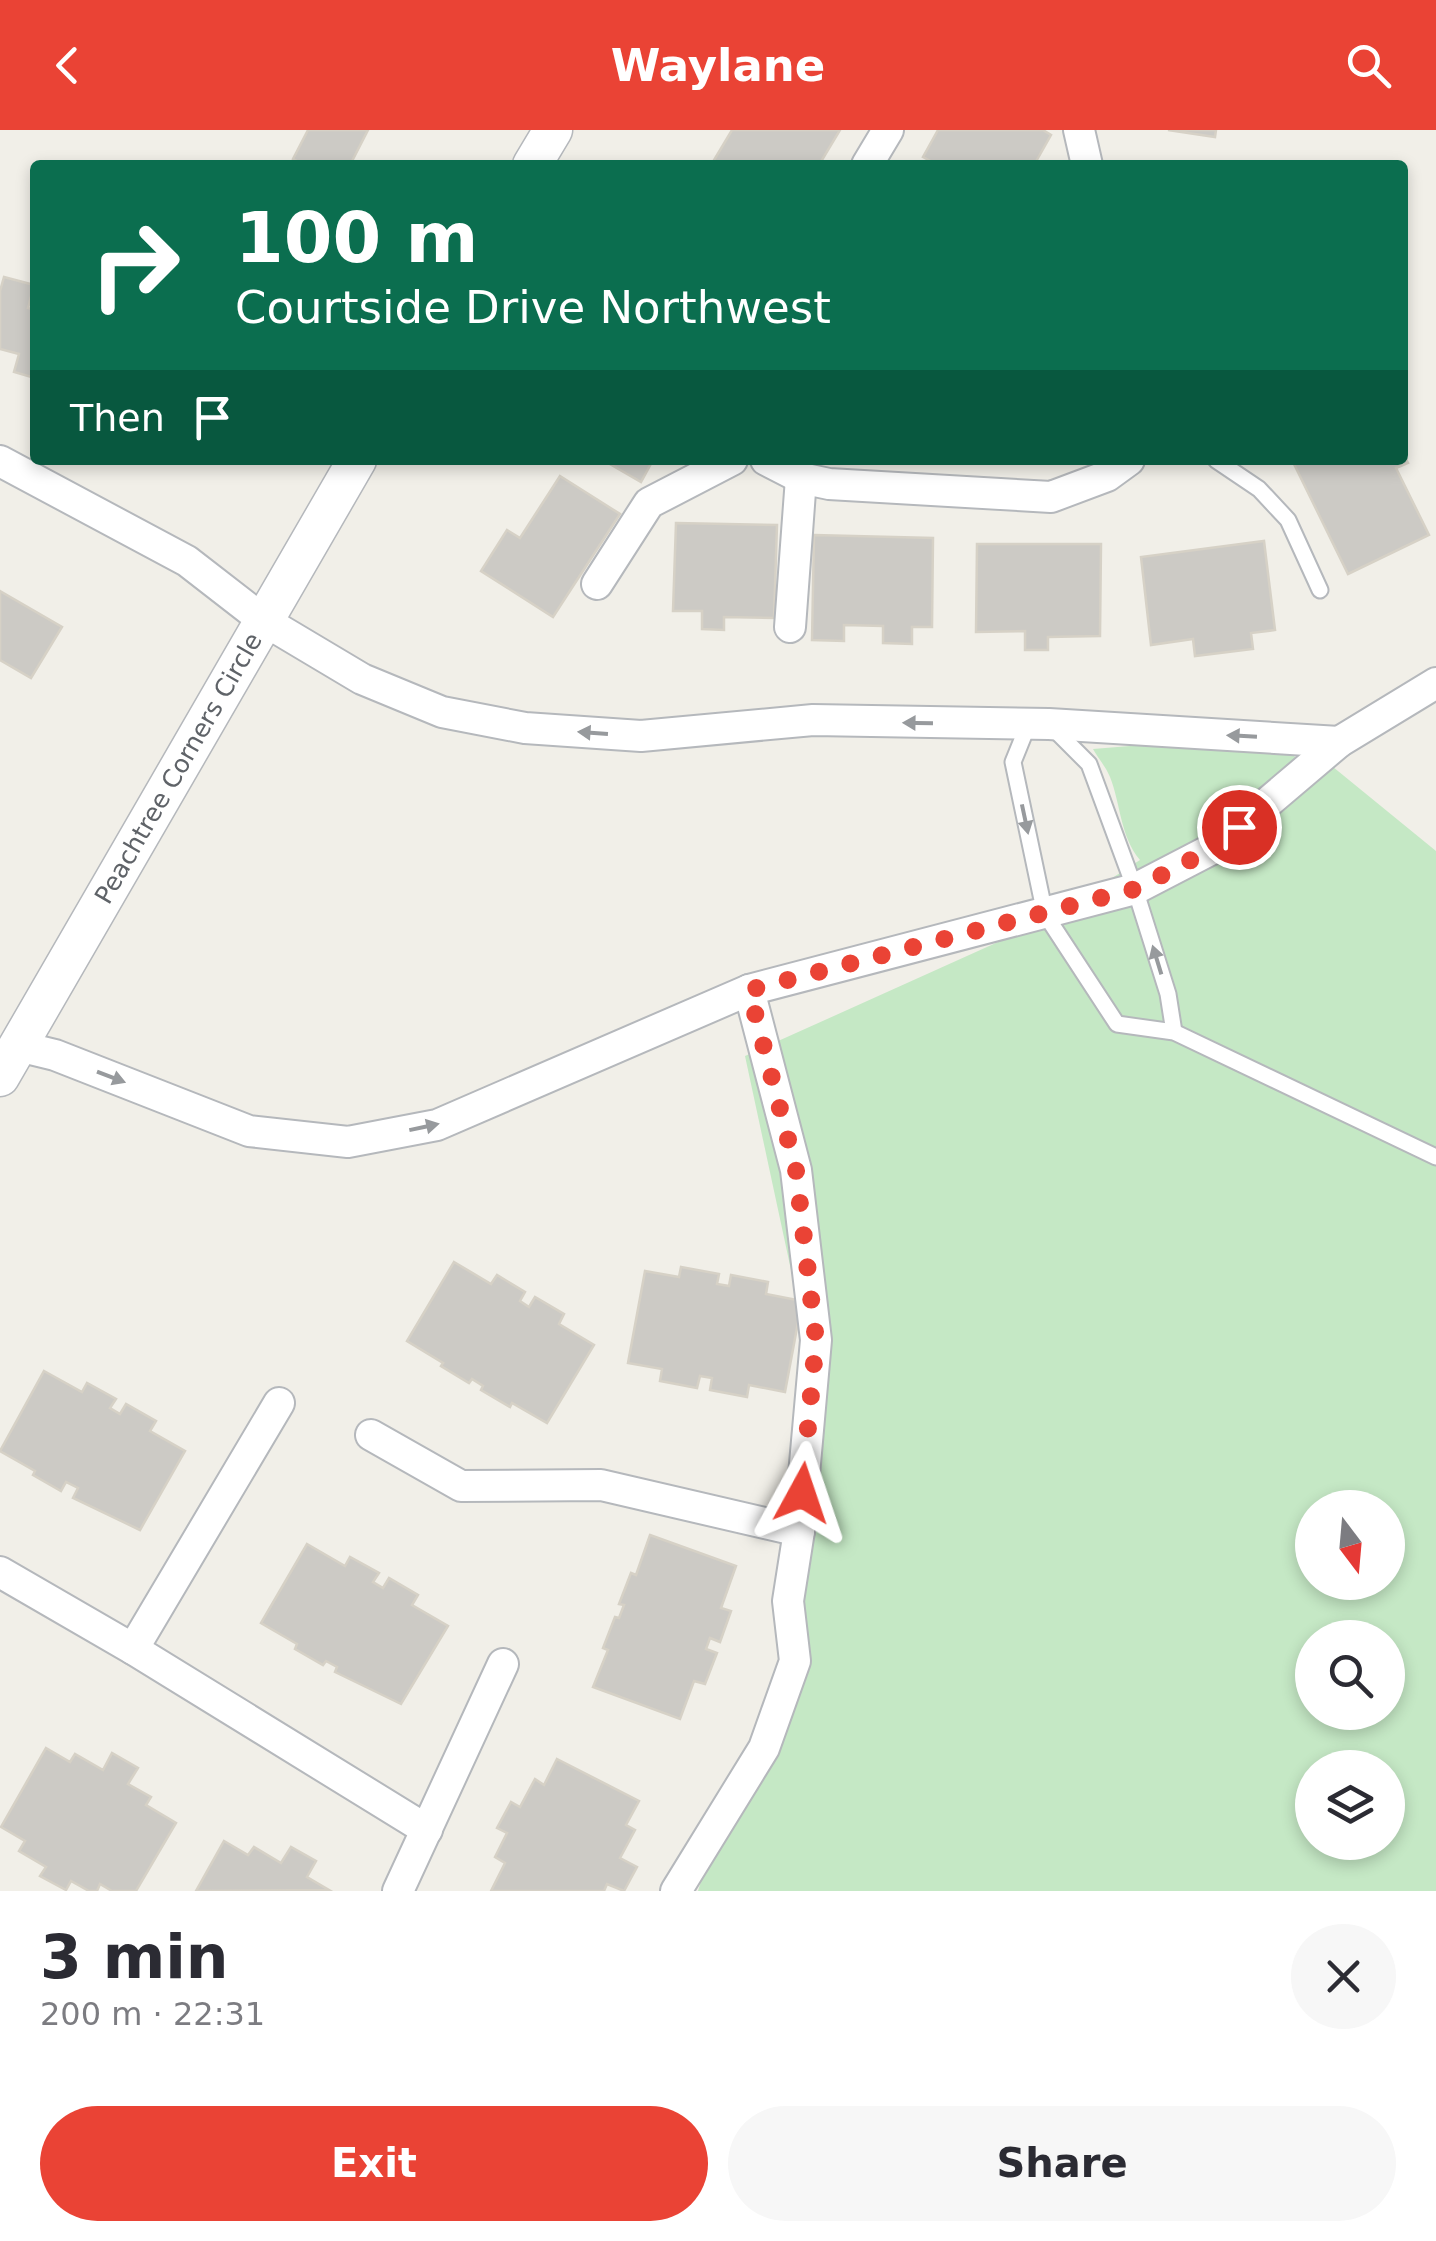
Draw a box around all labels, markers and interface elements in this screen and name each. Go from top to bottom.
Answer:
icon: back [40,38,95,93]
icon: search [1341,38,1396,93]
text: Waylane [611,39,825,92]
text: 100 m [235,197,478,279]
icon: right [70,200,200,330]
text: Courtside Drive Northwest [235,281,831,334]
icon: arrive [185,390,240,445]
text: Then [70,396,165,440]
street label: Peachtree Corners Circle [89,628,268,909]
one-way arrow [901,714,933,730]
one-way arrow [577,725,609,741]
one-way arrow [1226,728,1258,744]
pin [1197,785,1282,870]
icon: arrive [1212,800,1267,855]
one-way arrow [1018,804,1034,835]
one-way arrow [1149,944,1164,974]
one-way arrow [96,1069,126,1085]
one-way arrow [409,1119,440,1134]
position arrow [750,1441,854,1545]
north arrow [1295,1490,1405,1600]
map controls [1295,1490,1405,1860]
button: search [1295,1620,1405,1730]
button: layers [1295,1750,1405,1860]
text: 3 min [40,1922,228,1992]
button: close [1291,1924,1396,2029]
text: 200 m · 22:31 [40,1995,265,2033]
button: Exit [40,2106,708,2221]
button: Share [728,2106,1396,2221]

